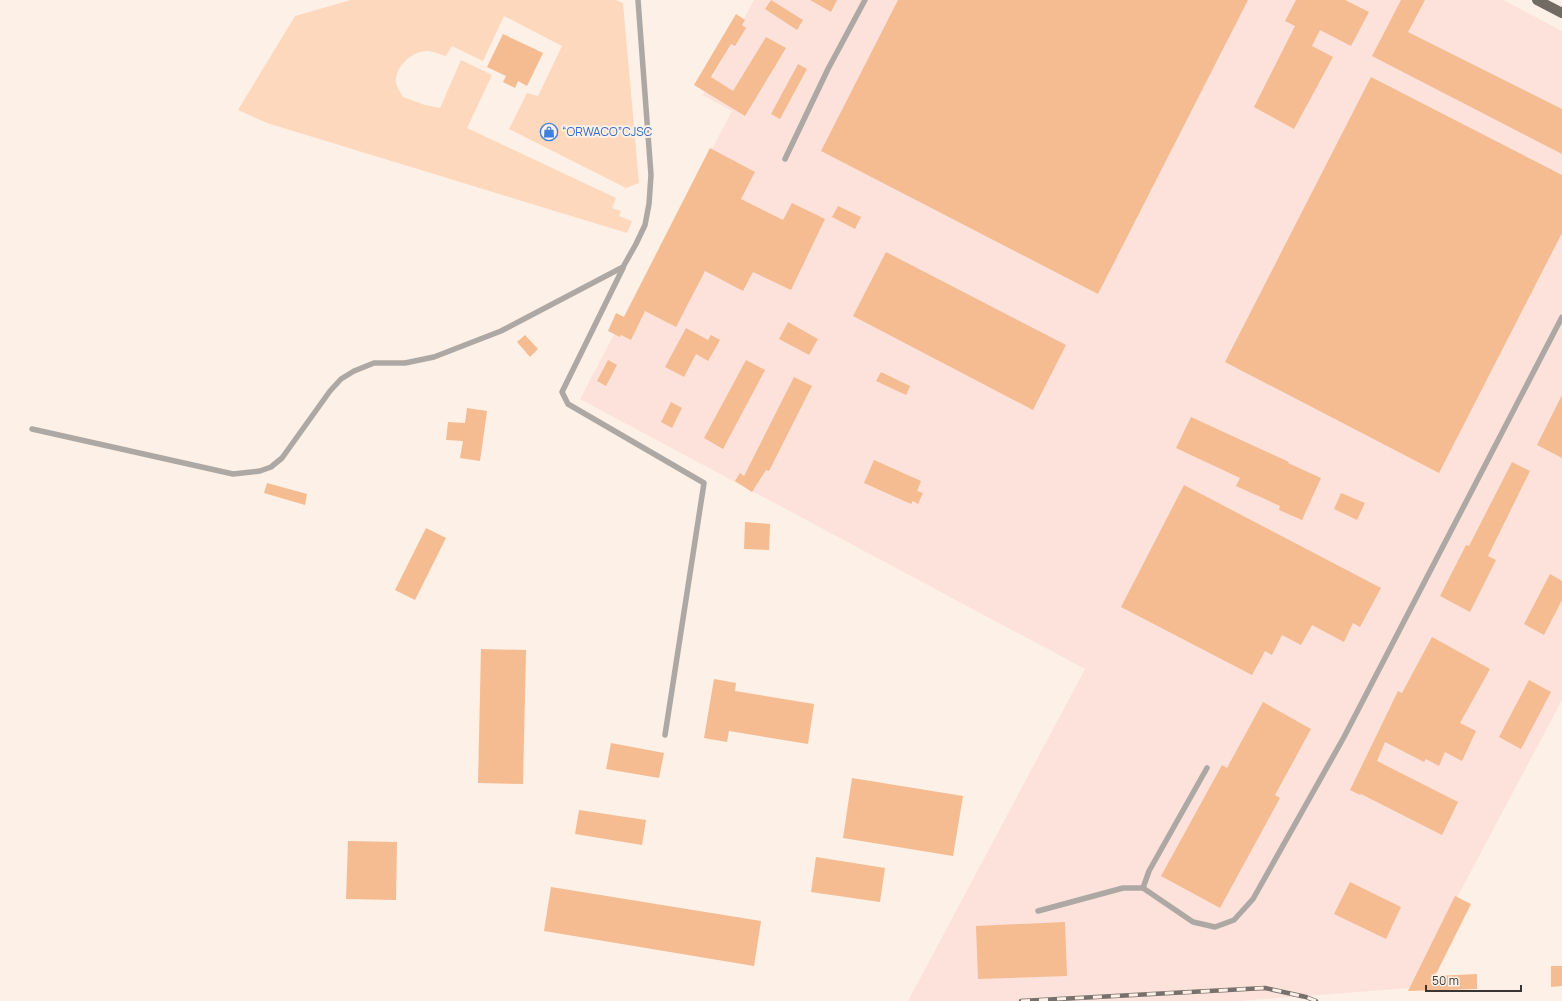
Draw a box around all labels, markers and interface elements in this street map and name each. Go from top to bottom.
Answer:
shop icon: “ORWACO”CJSC [539,122,559,142]
place label: “ORWACO”CJSC [562,123,653,140]
scale bar [1426,967,1521,993]
text: 50 m [1432,972,1459,989]

